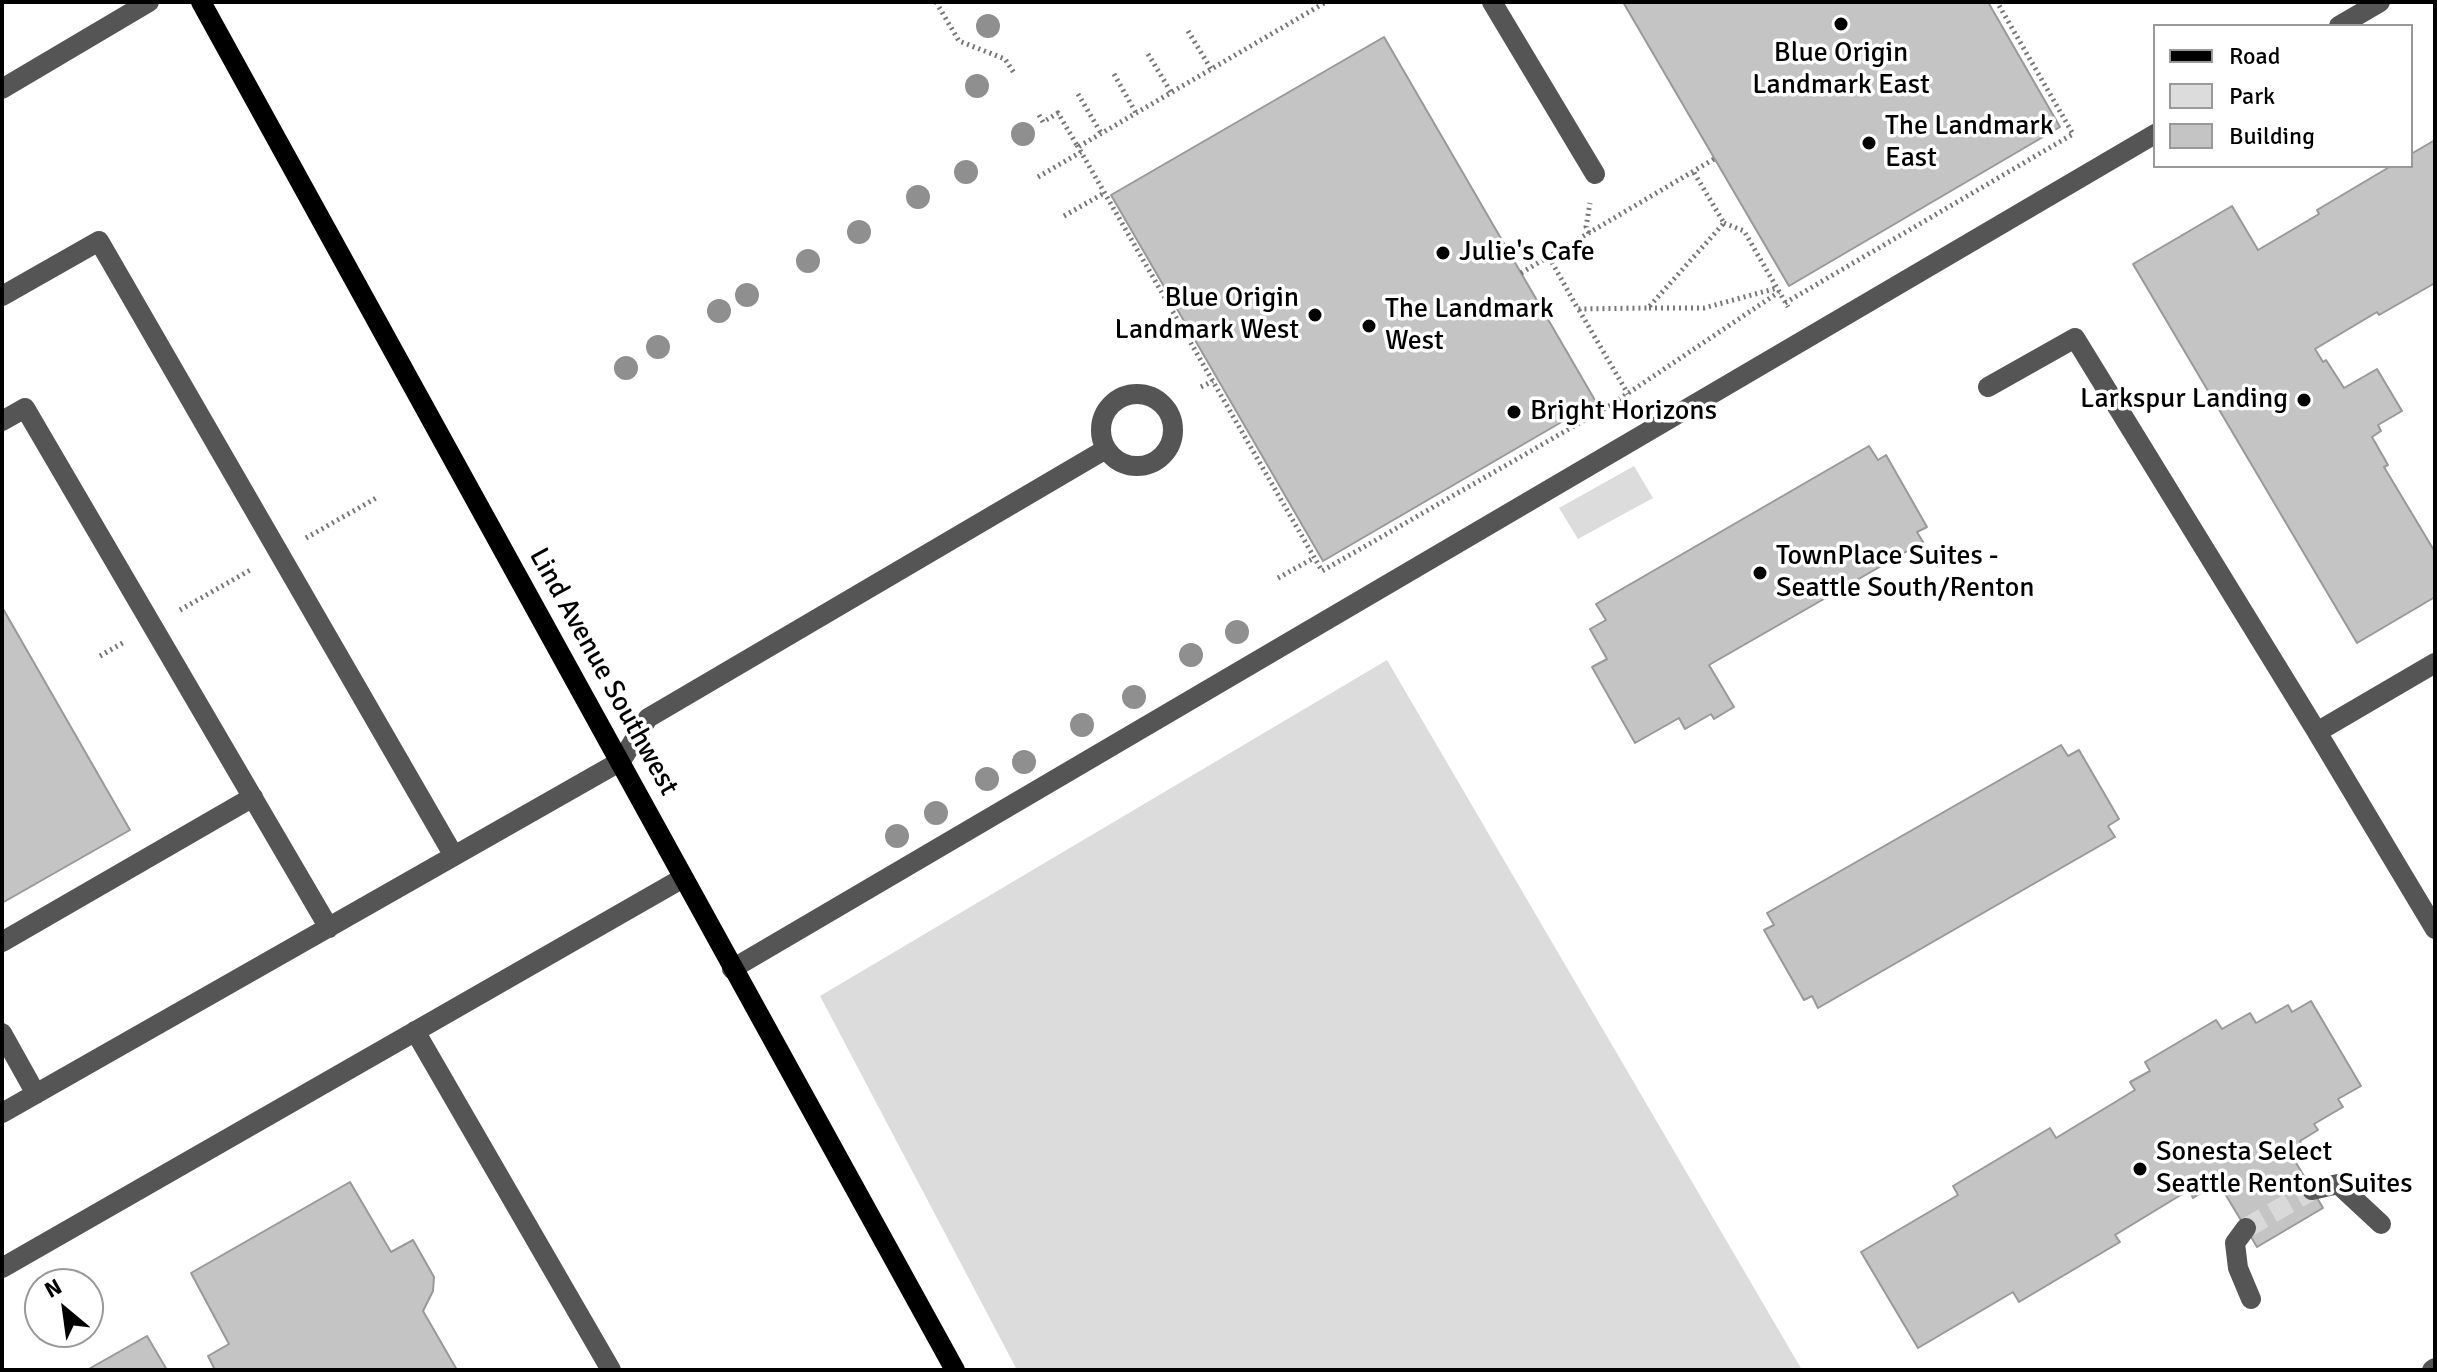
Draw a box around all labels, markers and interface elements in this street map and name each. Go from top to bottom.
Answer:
marker: Blue Origin Landmark East [1832,15,1850,33]
legend [2153,24,2413,168]
place label: Blue Origin Landmark East [1752,37,1930,103]
text: Road [2229,41,2280,71]
text: Park [2229,81,2275,111]
place label: The Landmark East [1885,110,2054,176]
text: Building [2229,121,2315,151]
marker: The Landmark East [1860,134,1878,152]
place label: Julie's Cafe [1459,236,1595,270]
marker: Julie's Cafe [1434,244,1452,262]
place label: Blue Origin Landmark West [1115,282,1299,348]
place label: The Landmark West [1385,293,1554,359]
marker: Blue Origin Landmark West [1306,306,1324,324]
marker: The Landmark West [1360,317,1378,335]
place label: Larkspur Landing [2080,383,2288,417]
marker: Larkspur Landing [2295,391,2313,409]
place label: Bright Horizons [1530,395,1717,429]
marker: Bright Horizons [1505,403,1523,421]
place label: TownPlace Suites - Seattle South/Renton [1776,540,2035,606]
street label: Lind Avenue Southwest [521,542,685,802]
marker: TownPlace Suites - Seattle South/Renton [1751,564,1769,582]
place label: Sonesta Select Seattle Renton Suites [2156,1136,2412,1202]
marker: Sonesta Select Seattle Renton Suites [2131,1160,2149,1178]
north arrow [24,1268,104,1348]
text: N [40,1273,66,1304]

